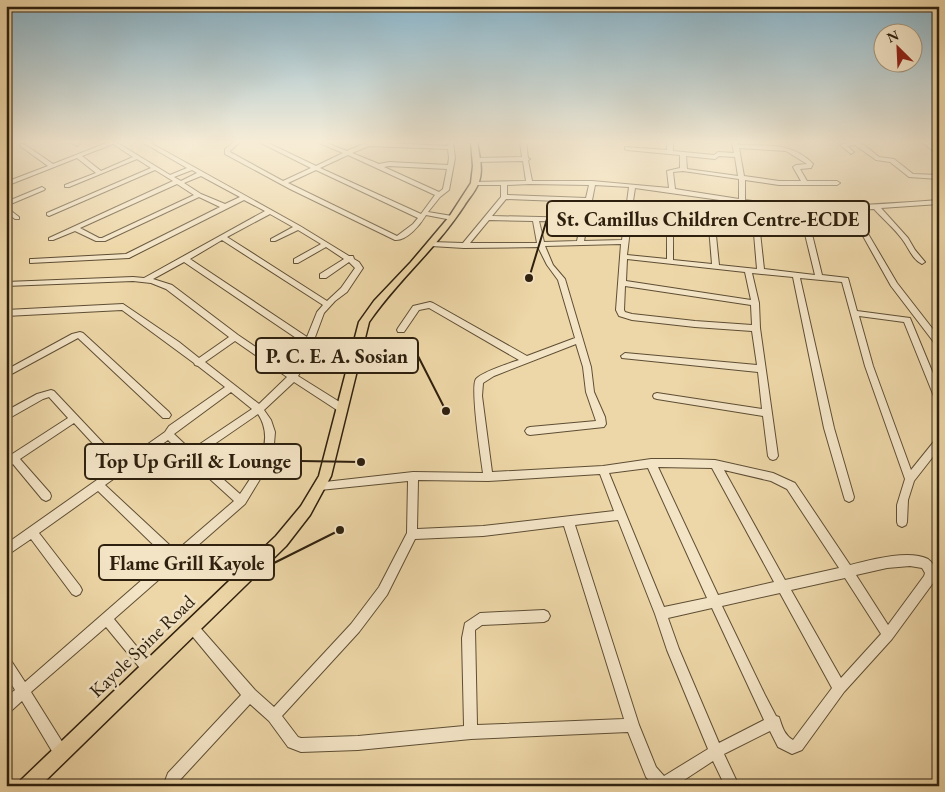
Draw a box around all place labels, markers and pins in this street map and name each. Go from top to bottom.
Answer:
callout: St. Camillus Children Centre-ECDE [547,201,869,236]
callout: P. C. E. A. Sosian [256,338,418,373]
callout: Top Up Grill & Lounge [85,444,301,479]
callout: Flame Grill Kayole [99,545,274,580]

